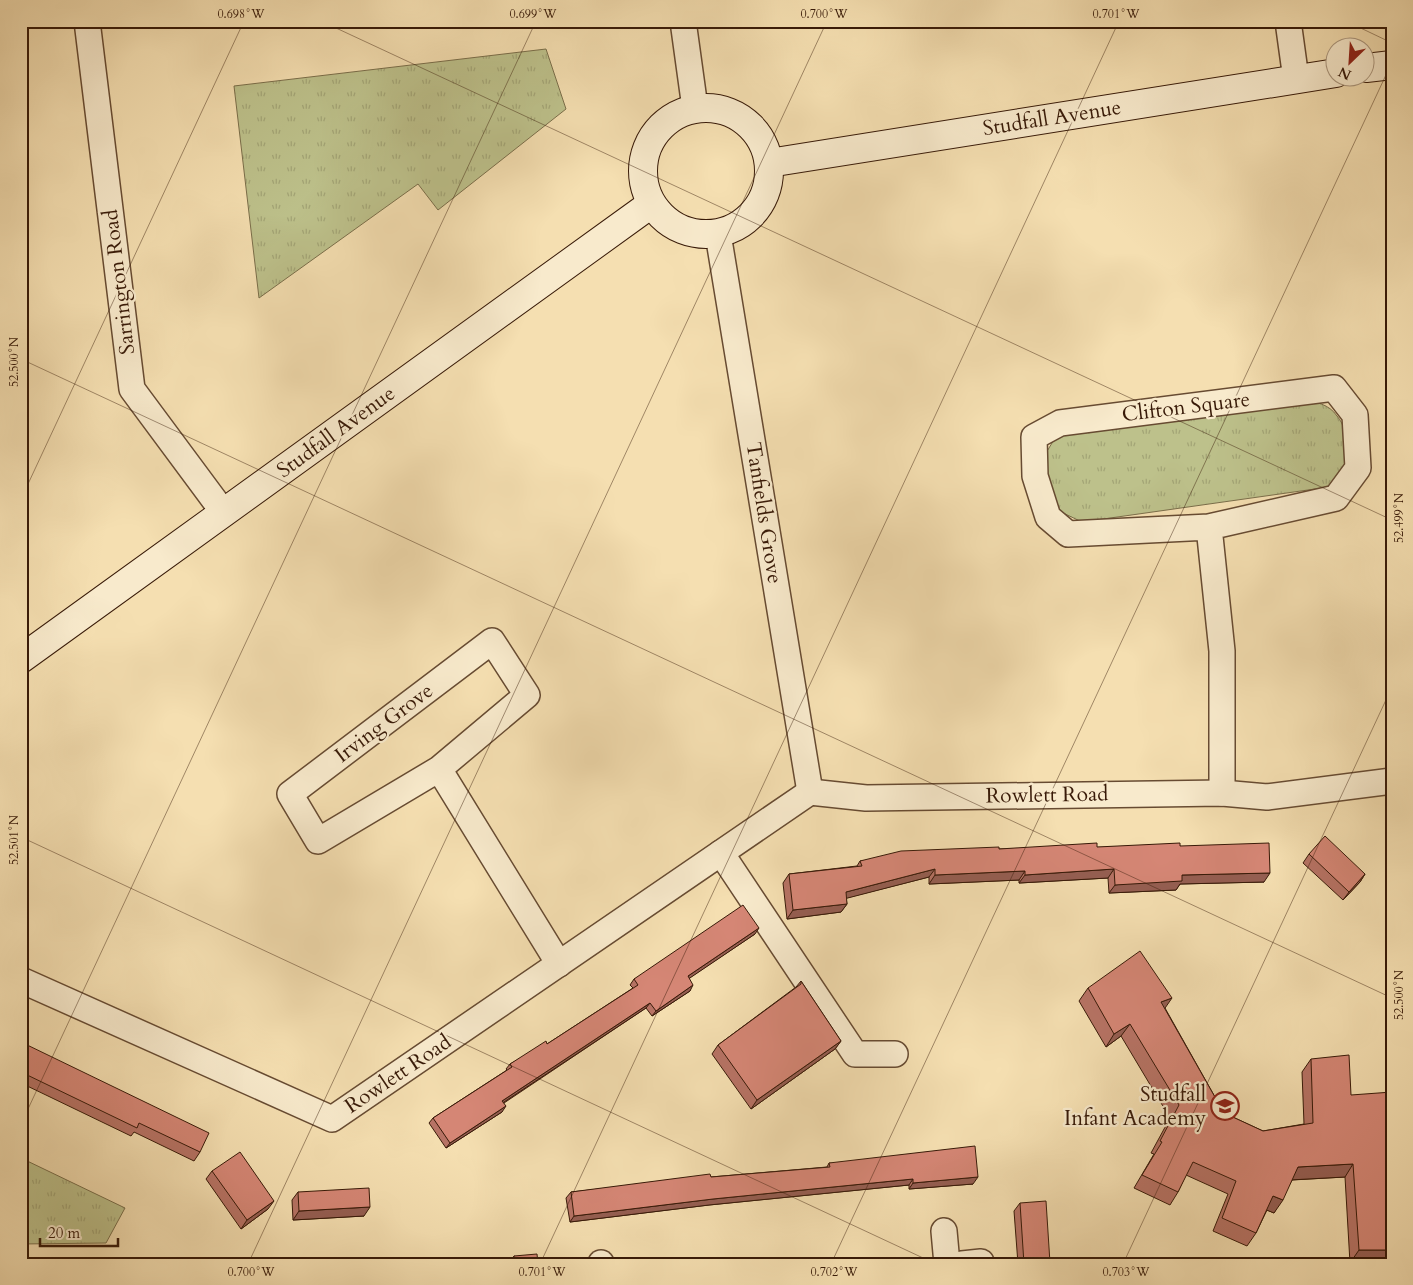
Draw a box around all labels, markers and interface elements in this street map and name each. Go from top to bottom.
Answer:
text: 0.698°W [217,6,265,22]
text: 0.699°W [509,6,557,22]
text: 0.700°W [800,6,848,22]
text: 0.701°W [1092,6,1140,22]
north arrow [1326,38,1376,88]
text: N [1335,62,1354,85]
street label: Studfall Avenue [981,93,1123,143]
street label: Sarrington Road [96,208,142,356]
text: 52.500°N [6,336,22,387]
street label: Studfall Avenue [271,379,401,485]
street label: Clifton Square [1120,385,1252,429]
street label: Tanfields Grove [739,440,789,586]
text: 52.499°N [1391,492,1407,543]
street label: Irving Grove [329,676,439,770]
street label: Rowlett Road [985,779,1109,811]
text: 52.501°N [6,814,22,865]
text: 52.500°N [1391,969,1407,1020]
street label: Rowlett Road [339,1028,457,1120]
place label: Studfall Infant Academy [1064,1080,1206,1133]
school or university icon: Studfall Infant Academy [1210,1091,1240,1121]
scale bar [40,1215,118,1247]
text: 20 m [48,1223,80,1243]
text: 0.700°W [227,1264,275,1280]
text: 0.701°W [518,1264,566,1280]
text: 0.702°W [810,1264,858,1280]
text: 0.703°W [1102,1264,1150,1280]

